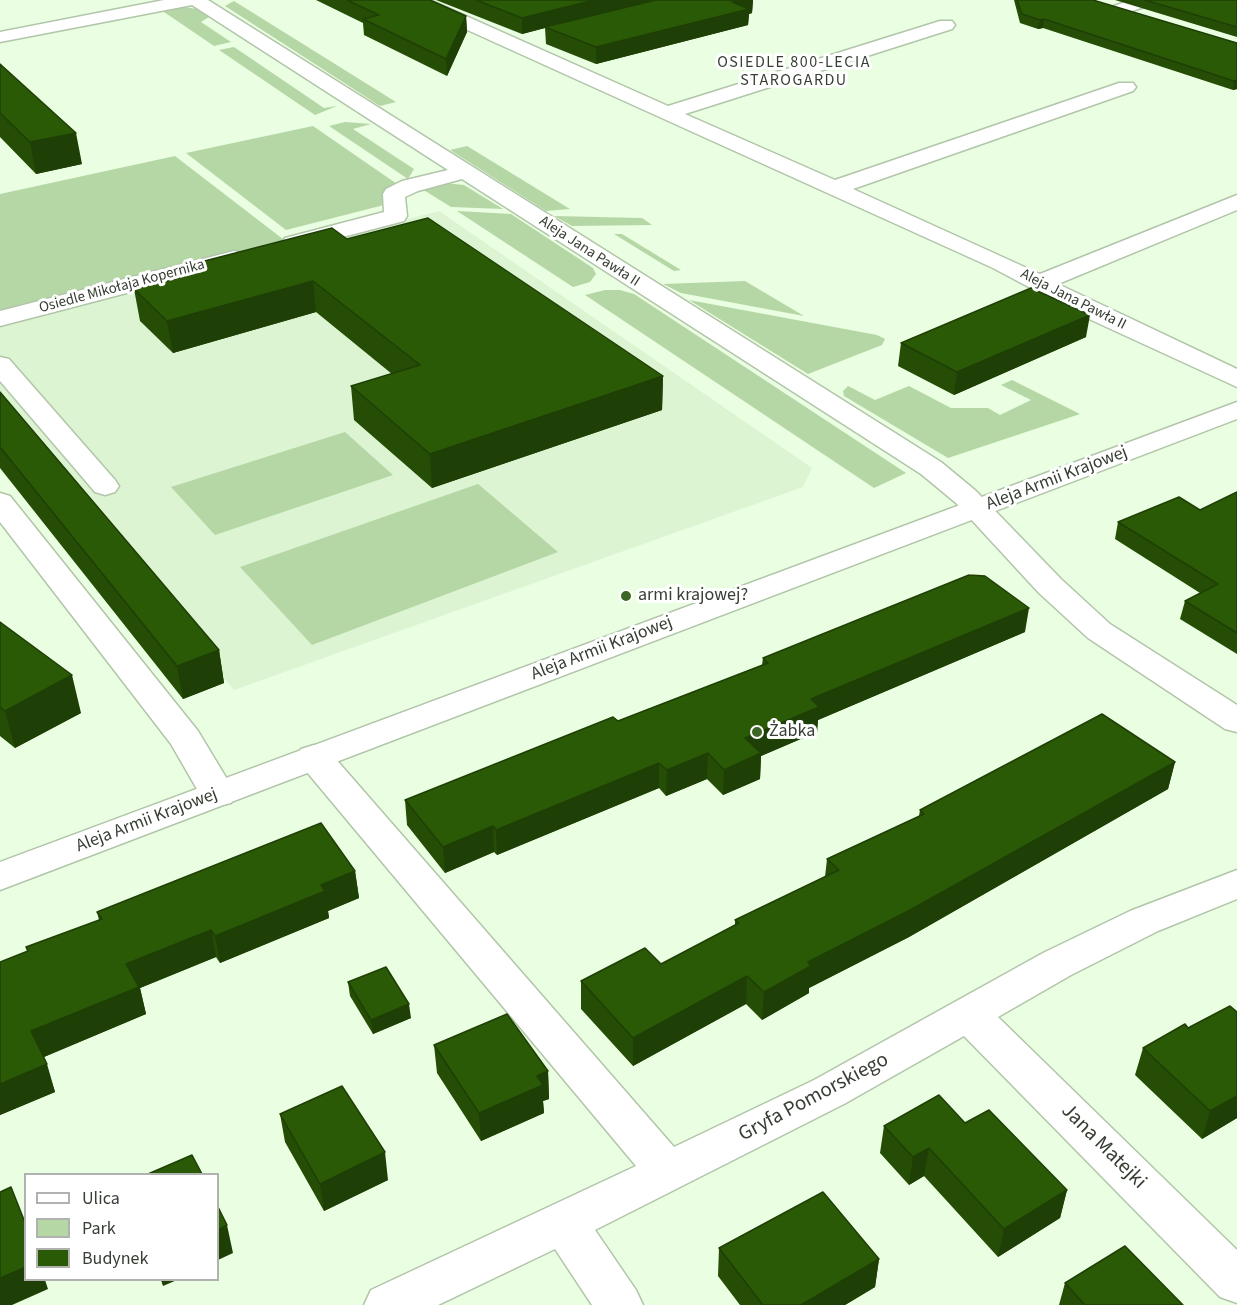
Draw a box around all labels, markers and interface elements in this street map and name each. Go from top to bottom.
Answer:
district label: OSIEDLE 800-LECIA STAROGARDU [717,53,871,91]
street label: Aleja Jana Pawła II [535,213,643,291]
street label: Osiedle Mikołaja Kopernika [37,256,207,318]
street label: Aleja Jana Pawła II [1017,266,1129,334]
street label: Aleja Armii Krajowej [983,442,1131,516]
place label: armi krajowej? [638,585,748,607]
marker: armi krajowej? [619,589,633,603]
street label: Aleja Armii Krajowej [528,612,676,686]
place label: Żabka [769,721,815,743]
marker: Żabka [750,725,764,739]
street label: Aleja Armii Krajowej [73,784,221,858]
street label: Gryfa Pomorskiego [735,1048,893,1148]
street label: Jana Matejki [1055,1099,1151,1195]
legend [24,1173,219,1281]
text: Ulica [82,1186,120,1211]
text: Park [82,1216,116,1241]
text: Budynek [82,1246,148,1271]

